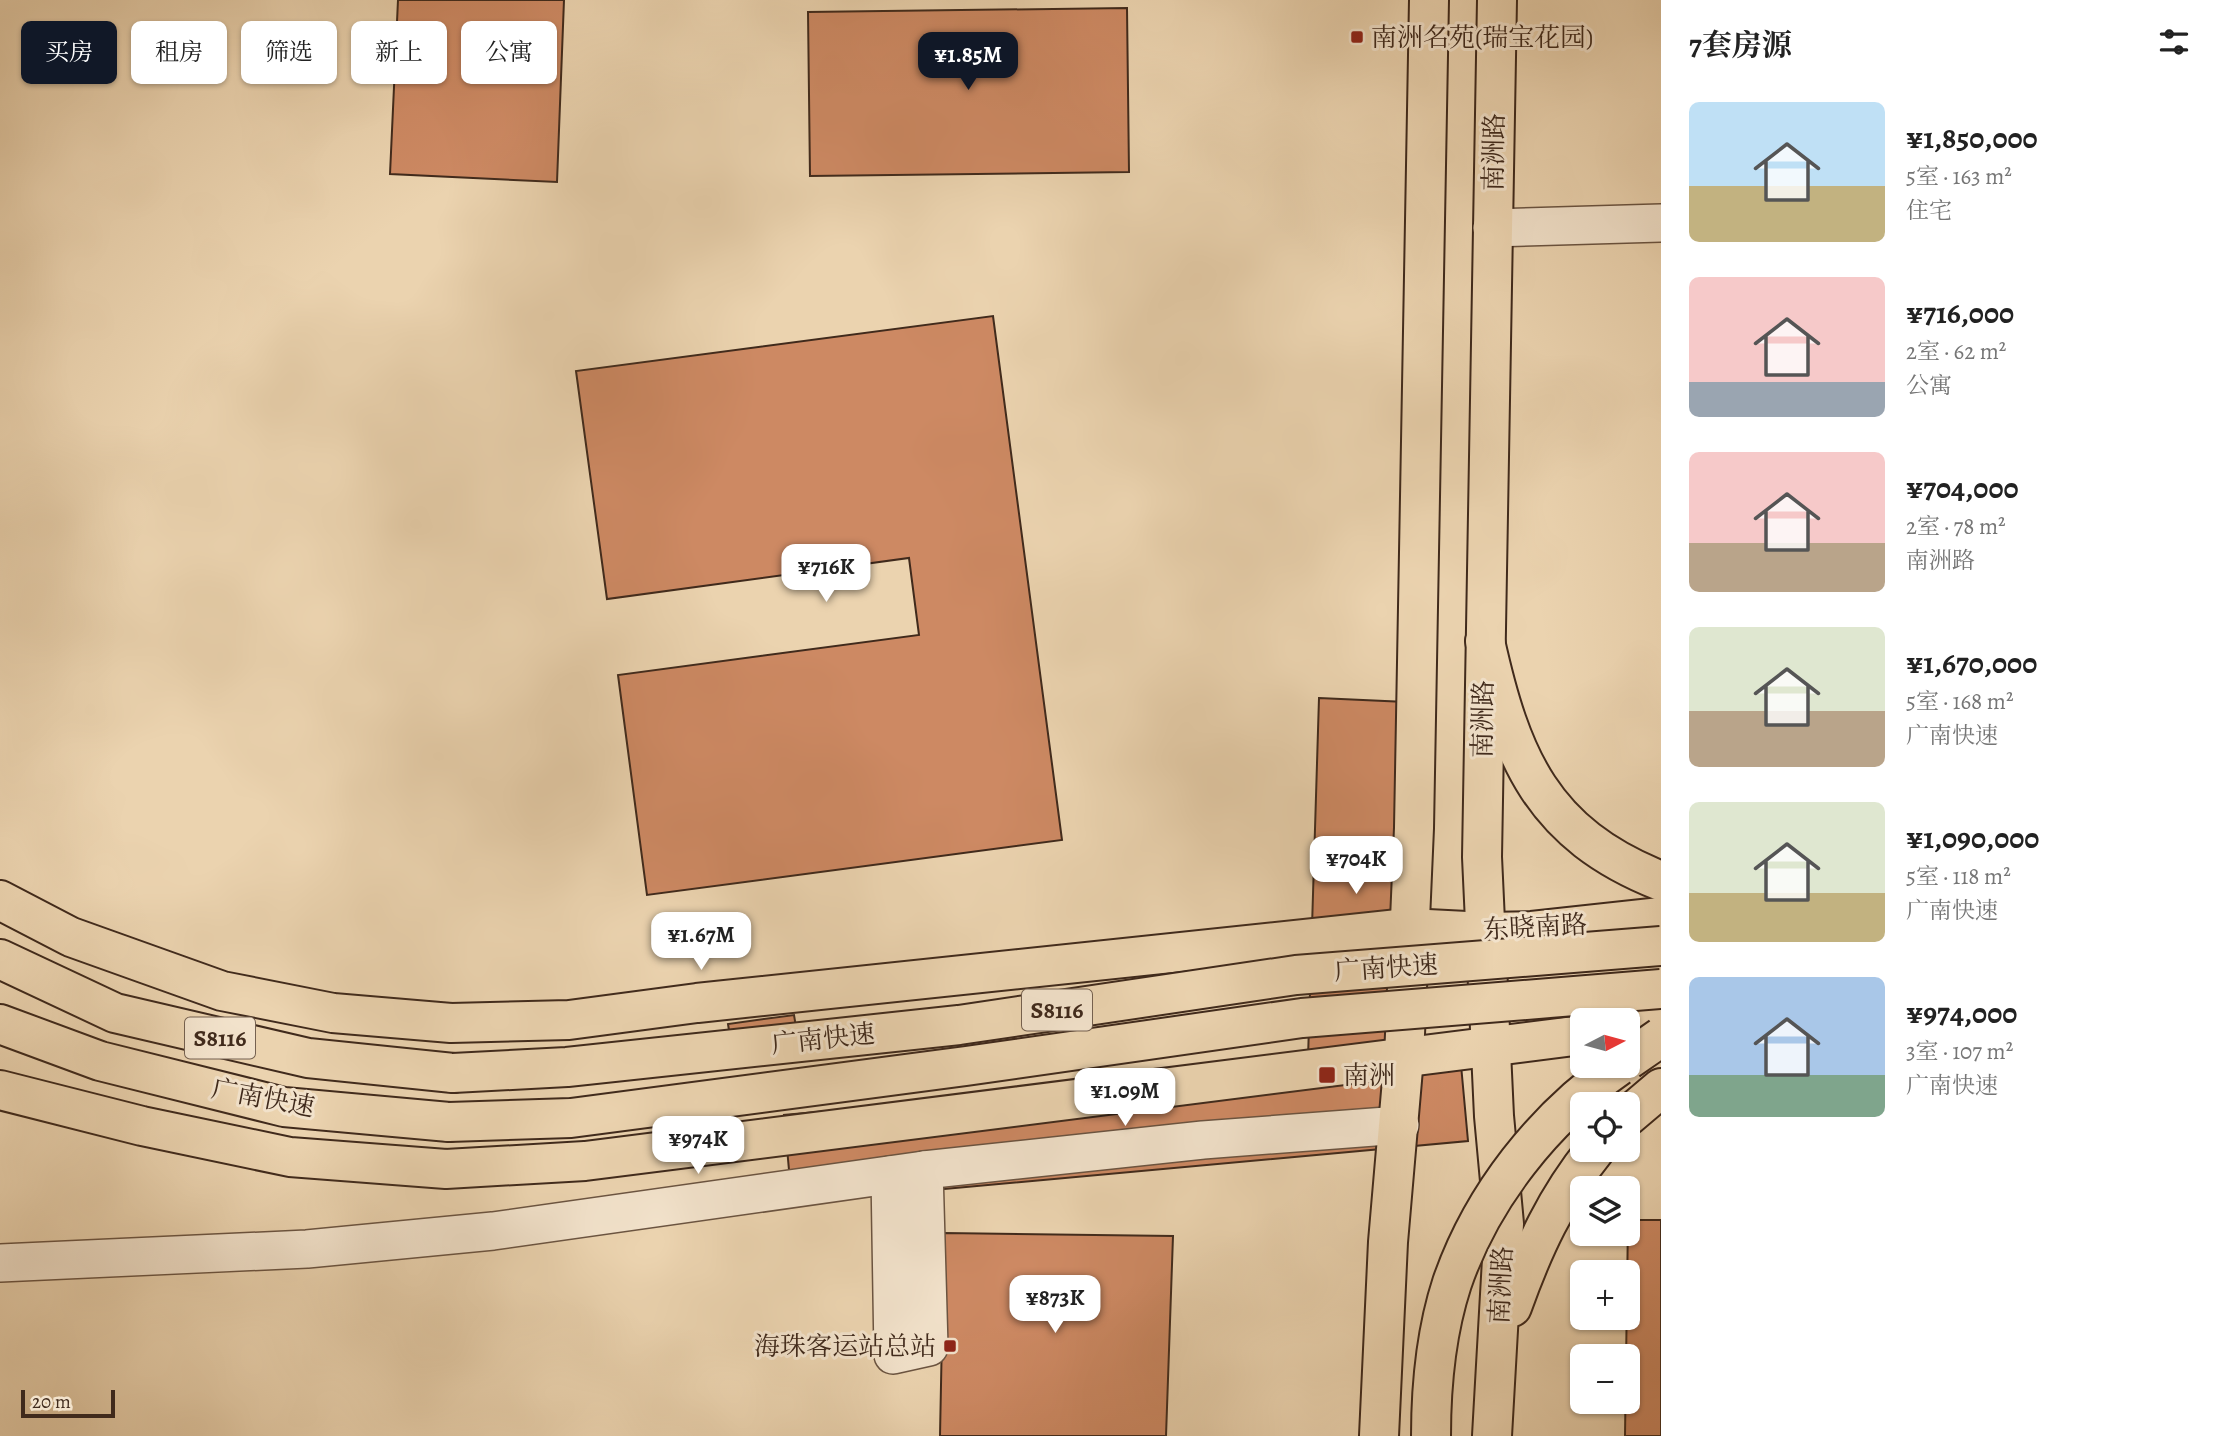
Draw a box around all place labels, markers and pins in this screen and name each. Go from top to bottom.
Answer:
place label: 南洲名苑(瑞宝花园) [1371,20,1593,55]
marker: 南洲名苑(瑞宝花园) [1349,29,1365,45]
pin: ¥1.85M [911,32,1025,92]
pin: ¥716K [777,544,875,604]
pin: ¥704K [1307,836,1405,896]
pin: ¥1.67M [644,912,758,972]
place label: 南洲 [1343,1058,1395,1093]
marker: 南洲 [1317,1065,1337,1085]
pin: ¥1.09M [1068,1068,1182,1128]
pin: ¥974K [649,1116,747,1176]
pin: ¥873K [1006,1276,1104,1335]
place label: 海珠客运站总站 [754,1329,936,1364]
marker: 海珠客运站总站 [942,1338,958,1354]

